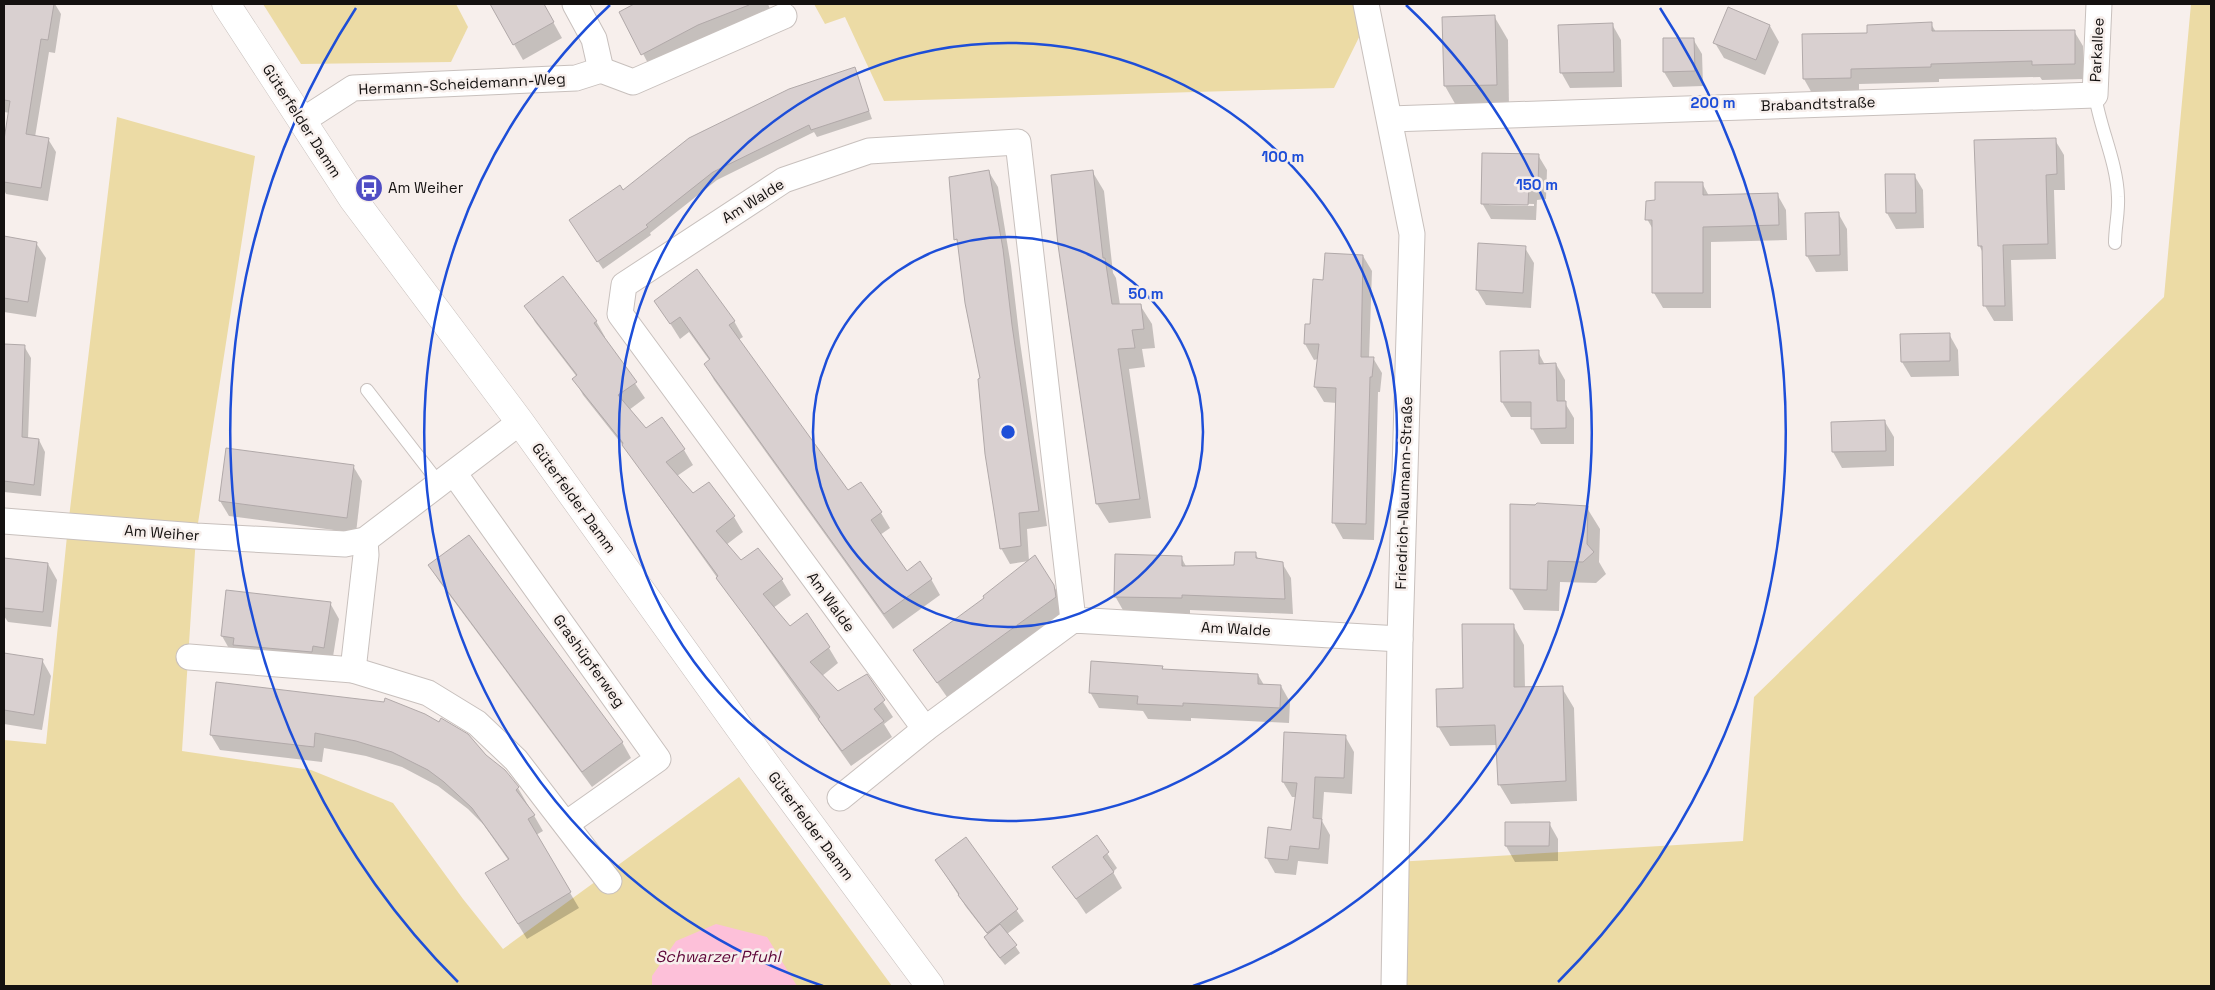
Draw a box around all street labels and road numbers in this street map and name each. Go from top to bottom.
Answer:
street label: Parkallee [2085,17,2108,83]
street label: Güterfelder Damm [259,60,346,181]
street label: Hermann-Scheidemann-Weg [358,69,566,98]
street label: Brabandtstraße [1760,92,1876,115]
street label: Am Walde [718,174,788,227]
street label: Friedrich-Naumann-Straße [1391,396,1416,590]
street label: Güterfelder Damm [528,439,621,556]
street label: Am Weiher [124,520,201,545]
street label: Am Walde [803,568,860,636]
street label: Grashüpferweg [549,610,630,711]
street label: Am Walde [1201,617,1272,640]
street label: Güterfelder Damm [764,767,859,884]

